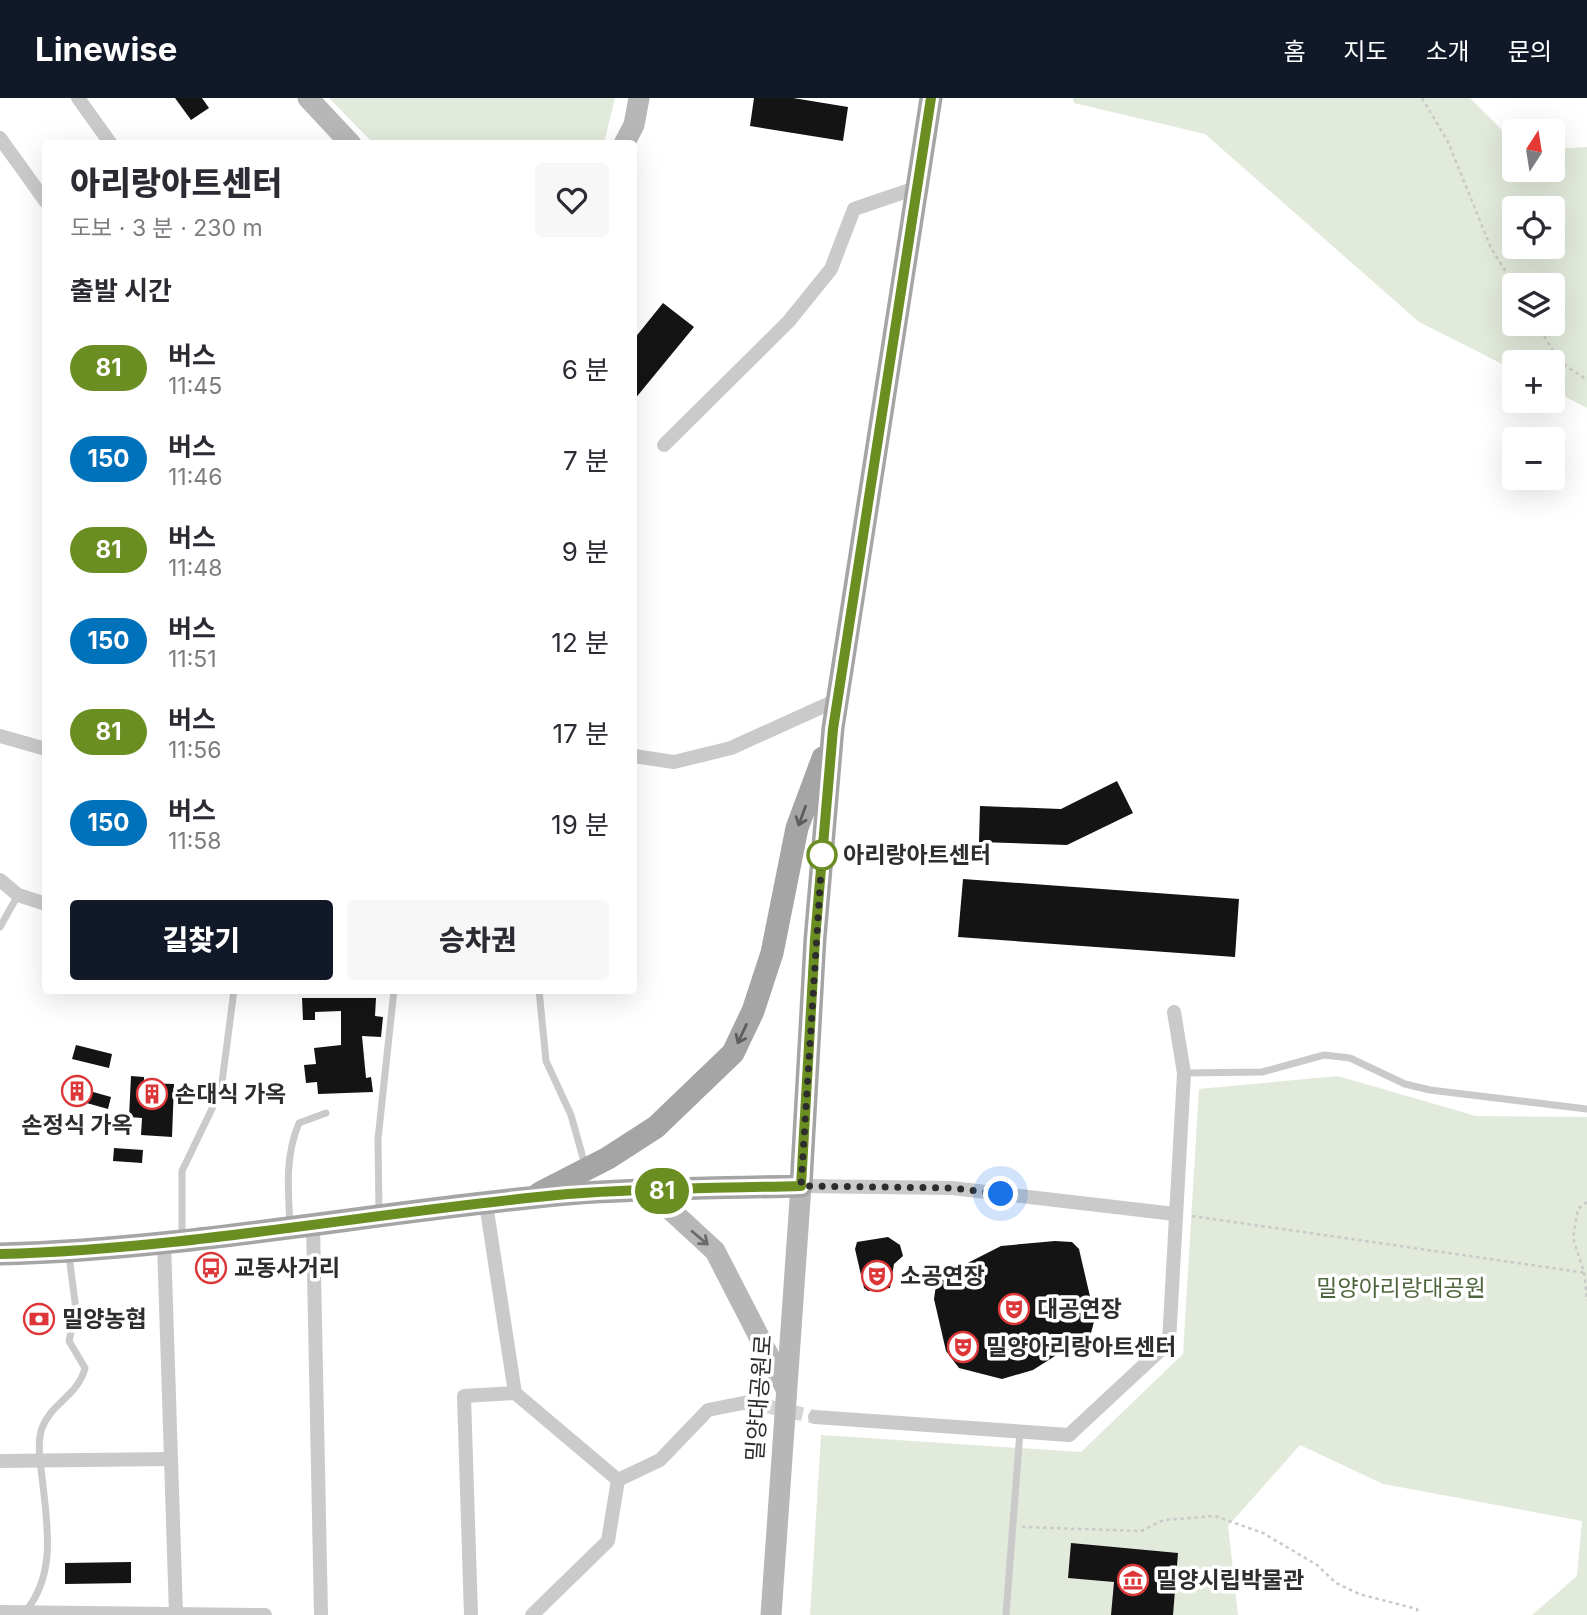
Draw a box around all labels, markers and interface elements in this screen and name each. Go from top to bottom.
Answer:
text: Linewise [35,29,178,69]
text: 홈 [1283,37,1305,66]
text: 지도 [1343,37,1388,66]
text: 소개 [1426,37,1470,66]
text: 문의 [1508,37,1552,66]
north arrow [1502,119,1564,182]
map controls [1502,119,1565,490]
text: 아리랑아트센터 [70,163,283,203]
button: heart [535,163,609,237]
button: locate [1502,196,1565,259]
text: 도보 · 3 분 · 230 m [70,214,263,242]
button: layers [1502,273,1565,336]
text: 출발 시간 [70,275,172,306]
text: 버스 [168,340,216,371]
button: + [1502,350,1565,413]
text: 81 [96,353,121,382]
text: 6 분 [562,354,609,385]
text: 11:45 [168,372,222,400]
button: − [1502,427,1565,490]
text: 버스 [168,431,216,462]
text: 150 [88,444,129,473]
text: 7 분 [563,445,609,476]
text: 11:46 [168,463,222,491]
text: 버스 [168,522,216,553]
text: 81 [96,535,121,564]
text: 9 분 [562,536,609,567]
text: 11:48 [168,554,222,582]
text: 버스 [168,613,216,644]
text: 150 [88,626,129,655]
text: 12 분 [551,627,609,658]
text: 11:51 [168,645,217,673]
text: 버스 [168,704,216,735]
text: 81 [96,717,121,746]
text: 17 분 [552,718,609,749]
text: 11:56 [168,736,222,764]
text: 버스 [168,795,216,826]
one-way arrow [794,804,807,826]
text: 150 [88,808,129,837]
text: 19 분 [551,809,609,840]
text: 11:58 [168,827,222,855]
marker: 아리랑아트센터 [807,840,837,870]
place label: 아리랑아트센터 [843,841,991,869]
button: 길찾기 [70,900,333,980]
button: 승차권 [347,900,609,980]
one-way arrow [734,1023,748,1044]
building icon: 손정식 가옥 [60,1074,94,1108]
building icon: 손대식 가옥 [135,1077,169,1111]
place label: 손대식 가옥 [175,1080,286,1108]
place label: 손정식 가옥 [21,1111,133,1139]
line badge: 81 [630,1168,694,1214]
text: 81 [649,1176,675,1205]
your location [983,1176,1018,1211]
one-way arrow [690,1230,708,1246]
bus stop icon: 교동사거리 [194,1251,228,1285]
place label: 교동사거리 [234,1254,340,1282]
theatre icon: 소공연장 [860,1259,894,1293]
place label: 소공연장 [900,1262,985,1290]
park label: 밀양아리랑대공원 [1316,1274,1486,1302]
theatre icon: 대공연장 [997,1292,1031,1326]
place label: 대공연장 [1037,1295,1122,1323]
bank icon: 밀양농협 [22,1302,56,1336]
place label: 밀양농협 [62,1305,147,1333]
theatre icon: 밀양아리랑아트센터 [946,1330,980,1364]
place label: 밀양아리랑아트센터 [986,1333,1176,1361]
street label: 밀양대공원로 [741,1334,777,1462]
museum icon: 밀양시립박물관 [1116,1563,1150,1597]
place label: 밀양시립박물관 [1156,1566,1304,1594]

